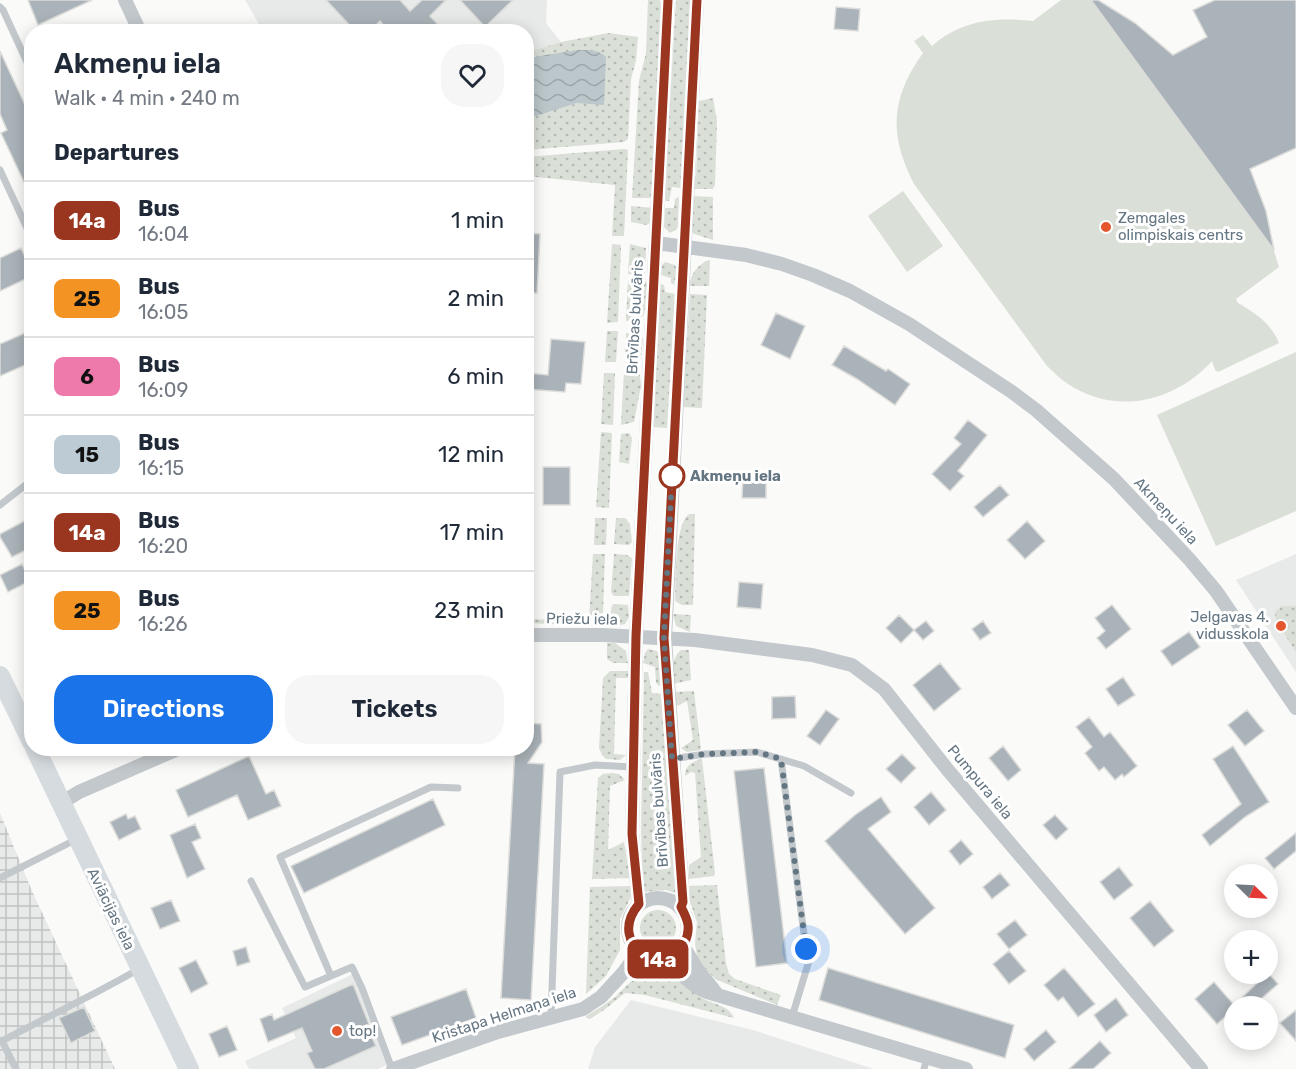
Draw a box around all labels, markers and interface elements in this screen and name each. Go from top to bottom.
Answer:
button: heart [441,44,504,107]
text: Akmeņu iela [54,47,221,80]
text: Walk · 4 min · 240 m [54,86,240,110]
text: Departures [54,139,179,166]
text: Bus [138,195,180,222]
text: 1 min [451,207,504,234]
text: 14a [68,208,106,233]
place label: Zemgales olimpiskais centrs [1118,209,1243,244]
marker: Zemgales olimpiskais centrs [1099,220,1113,234]
text: 16:04 [138,222,189,246]
street label: Brīvības bulvāris [623,259,647,375]
text: Bus [138,273,180,300]
text: 2 min [447,285,504,312]
text: 25 [73,286,101,311]
text: 16:05 [138,300,188,324]
text: Bus [138,351,180,378]
text: 6 min [447,363,504,390]
text: 6 [80,364,94,389]
text: 16:09 [138,378,188,402]
text: Bus [138,429,180,456]
text: 12 min [438,441,504,468]
text: 15 [75,442,99,467]
text: 16:15 [138,456,184,480]
marker: Akmeņu iela [659,463,685,489]
place label: Akmeņu iela [690,467,781,485]
street label: Akmeņu iela [1130,474,1202,548]
text: Bus [138,507,180,534]
text: 17 min [440,519,504,546]
text: 14a [68,520,106,545]
text: 16:20 [138,534,188,558]
text: Bus [138,585,180,612]
text: 23 min [434,597,504,624]
text: 25 [73,598,101,623]
place label: Jelgavas 4. vidusskola [1190,608,1269,643]
street label: Priežu iela [546,609,618,629]
text: 16:26 [138,612,188,636]
marker: Jelgavas 4. vidusskola [1274,619,1288,633]
button: Directions [54,675,273,744]
button: Tickets [285,675,504,744]
street label: Pumpura iela [944,741,1016,823]
street label: Brīvības bulvāris [646,752,672,868]
north arrow [1224,864,1278,918]
map controls [1224,864,1278,1050]
street label: Aviācijas iela [83,865,139,953]
button: + [1224,930,1278,984]
your location [791,934,821,964]
line badge: 14a [624,940,692,978]
text: 14a [639,947,677,972]
street label: Kristapa Helmaņa iela [430,983,578,1047]
button: − [1224,996,1278,1050]
place label: top! [349,1022,376,1040]
marker: top! [330,1024,344,1038]

